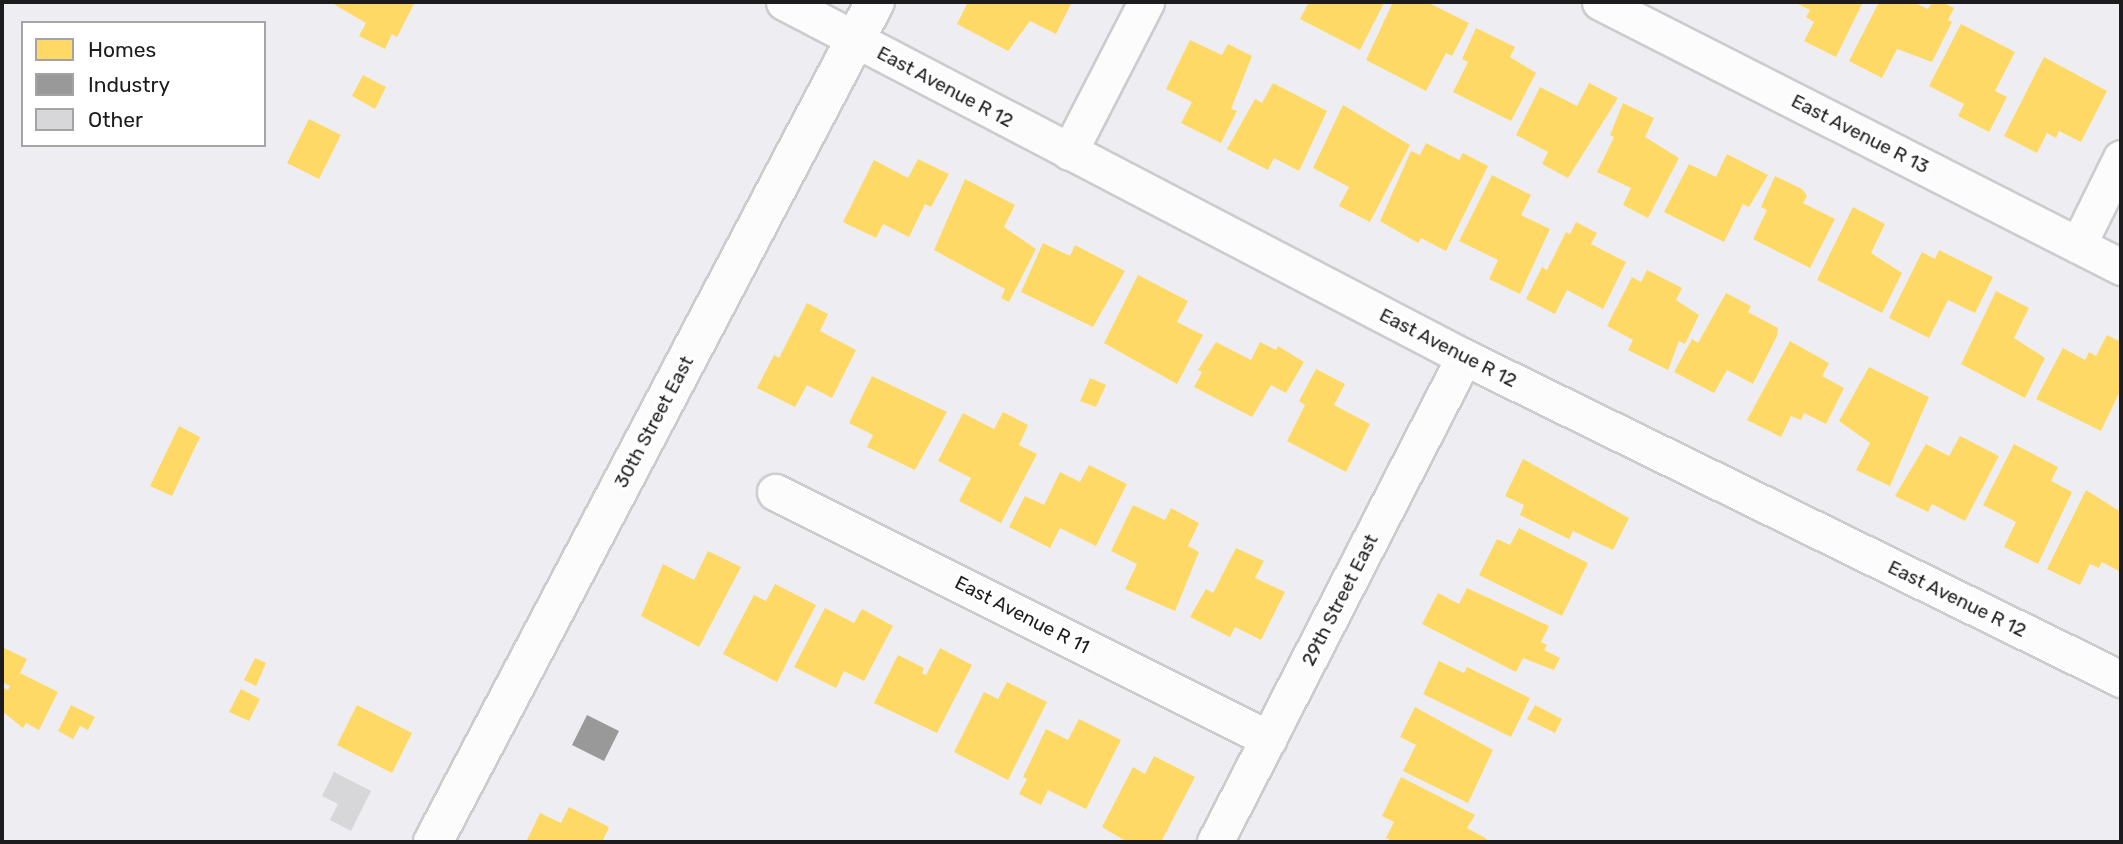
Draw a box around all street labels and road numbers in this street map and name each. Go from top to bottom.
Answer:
street label: East Avenue R 12 [873,41,1017,133]
street label: East Avenue R 13 [1787,89,1933,179]
street label: East Avenue R 12 [1375,303,1521,393]
street label: 30th Street East [610,352,698,492]
street label: 29th Street East [1297,530,1383,670]
street label: East Avenue R 12 [1884,556,2030,642]
street label: East Avenue R 11 [951,571,1093,659]

